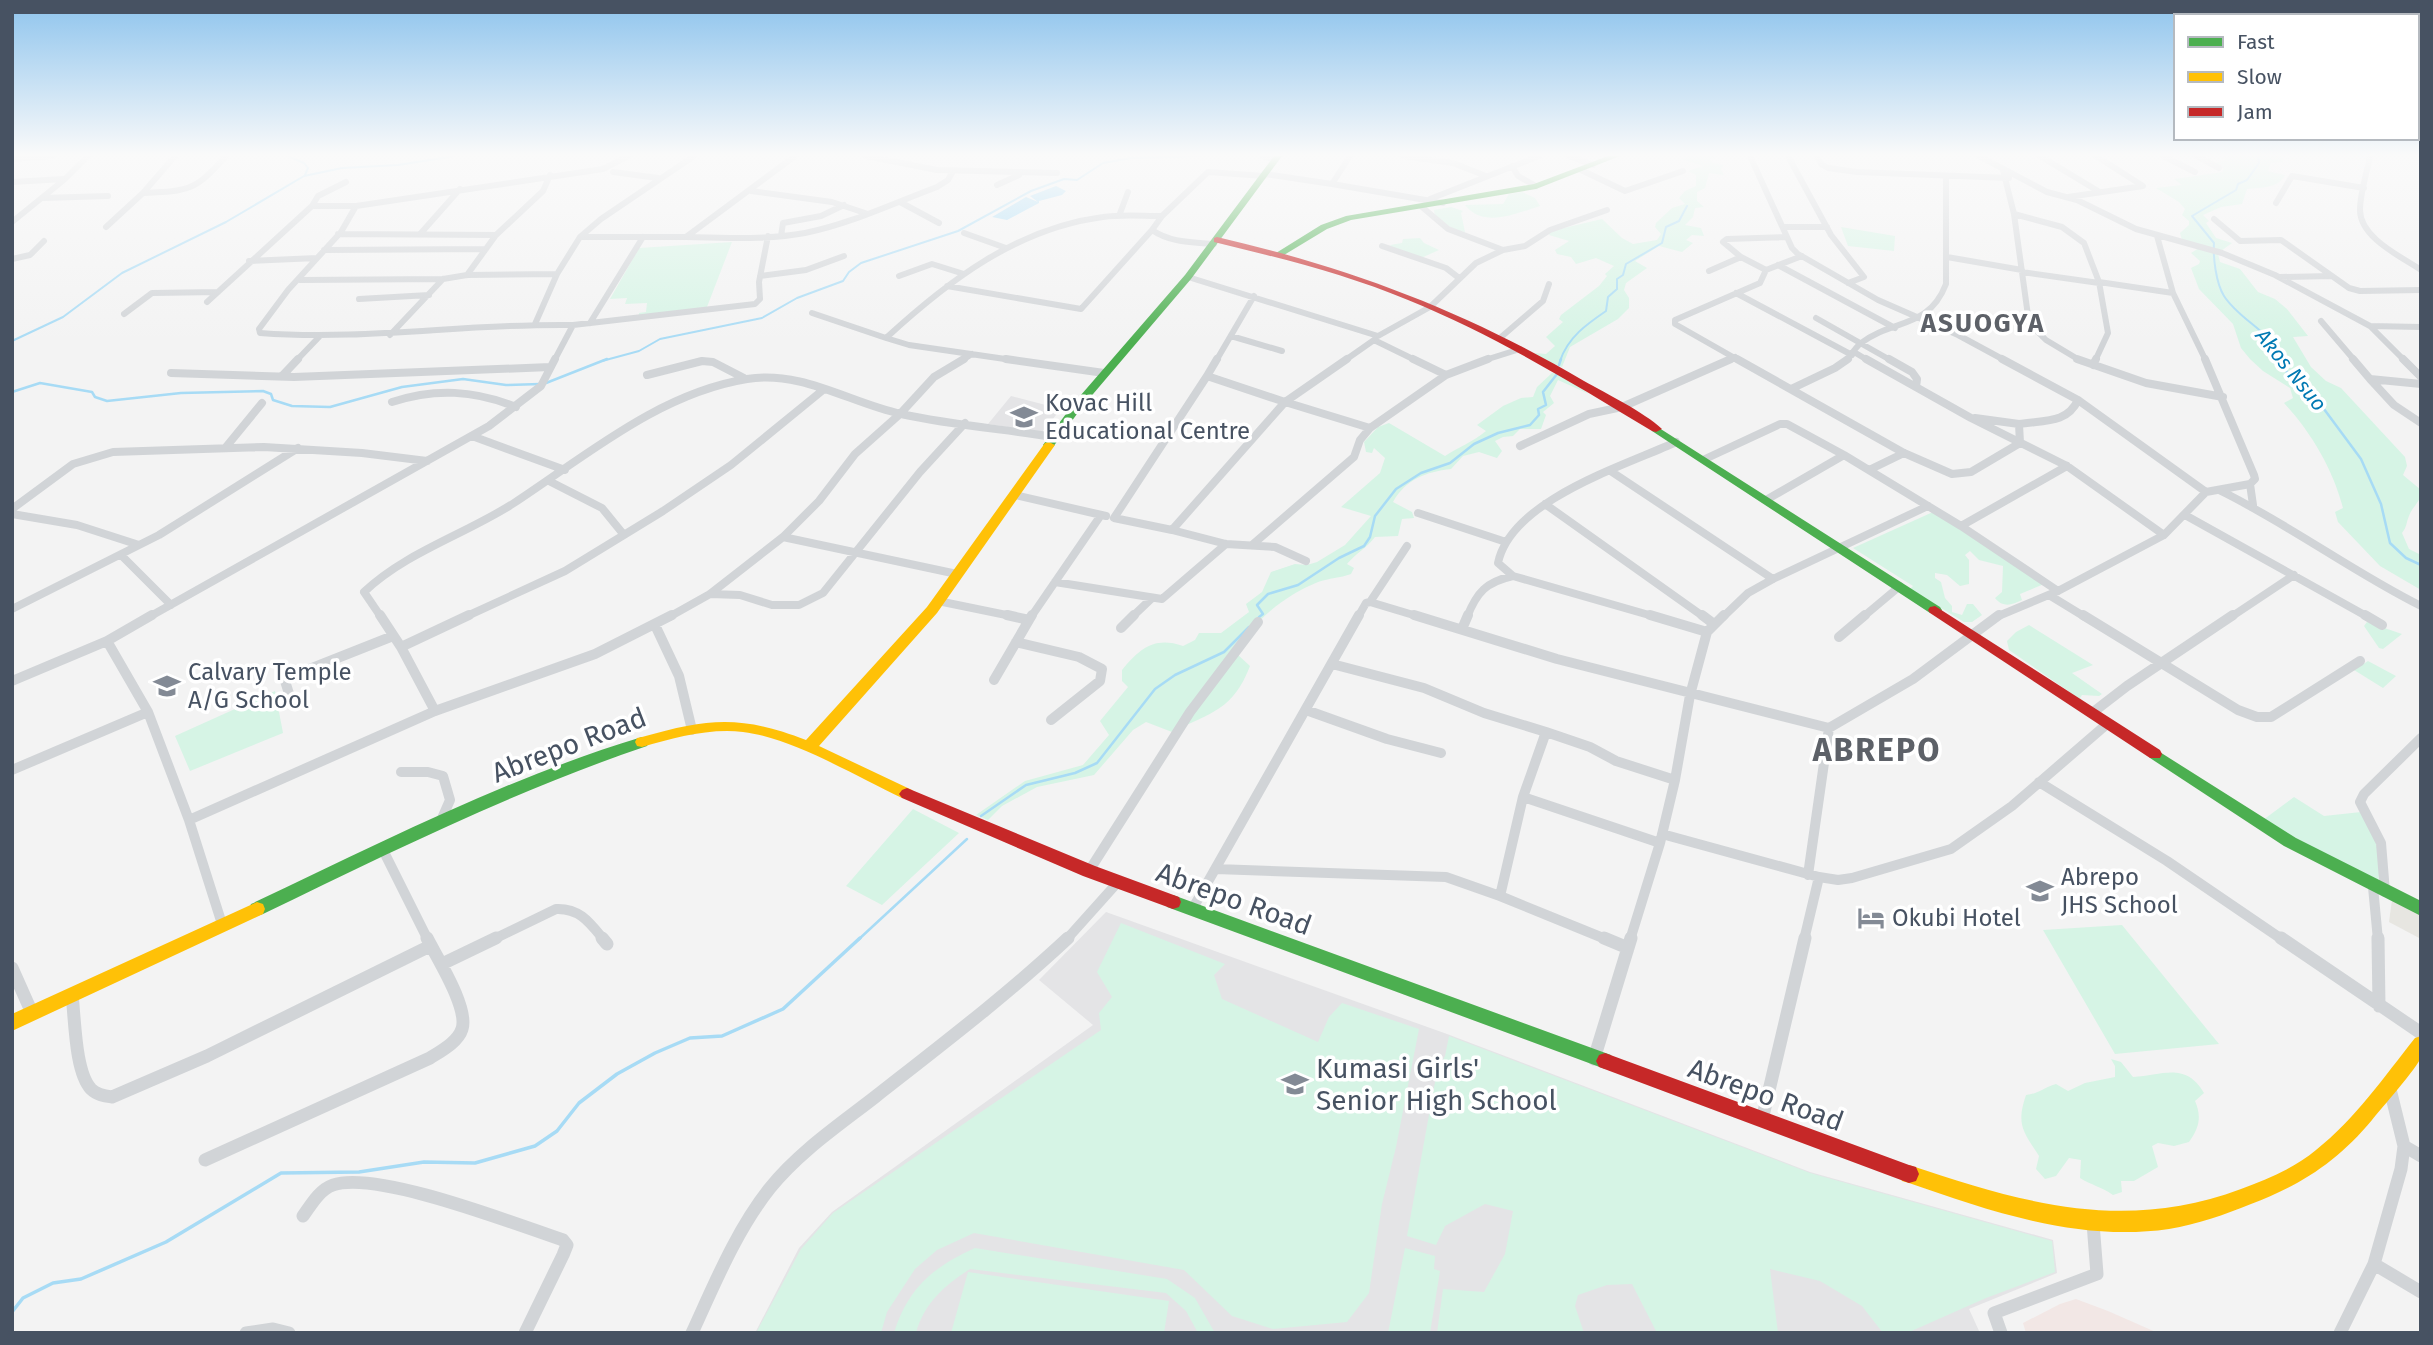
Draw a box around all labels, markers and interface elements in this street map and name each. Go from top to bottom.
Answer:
legend [2174,14,2419,140]
text: Fast [2237,29,2275,55]
text: Slow [2237,64,2282,90]
text: Jam [2237,99,2273,125]
district label: ASUOGYA [1920,308,2045,339]
water label: Akos Nsuo [2249,323,2332,417]
place label: Kovac Hill Educational Centre [1045,389,1250,445]
school or university icon: Kovac Hill Educational Centre [1009,402,1039,432]
place label: Calvary Temple A/G School [188,658,352,714]
school or university icon: Calvary Temple A/G School [152,671,182,701]
street label: Abrepo Road [487,700,651,790]
district label: ABREPO [1812,731,1941,769]
street label: Abrepo Road [1152,856,1316,942]
place label: Abrepo JHS School [2061,863,2178,919]
school or university icon: Abrepo JHS School [2025,876,2055,906]
hotel icon: Okubi Hotel [1856,903,1886,933]
place label: Okubi Hotel [1892,904,2021,932]
place label: Kumasi Girls' Senior High School [1316,1052,1557,1117]
street label: Abrepo Road [1684,1052,1848,1138]
school or university icon: Kumasi Girls' Senior High School [1280,1069,1310,1099]

